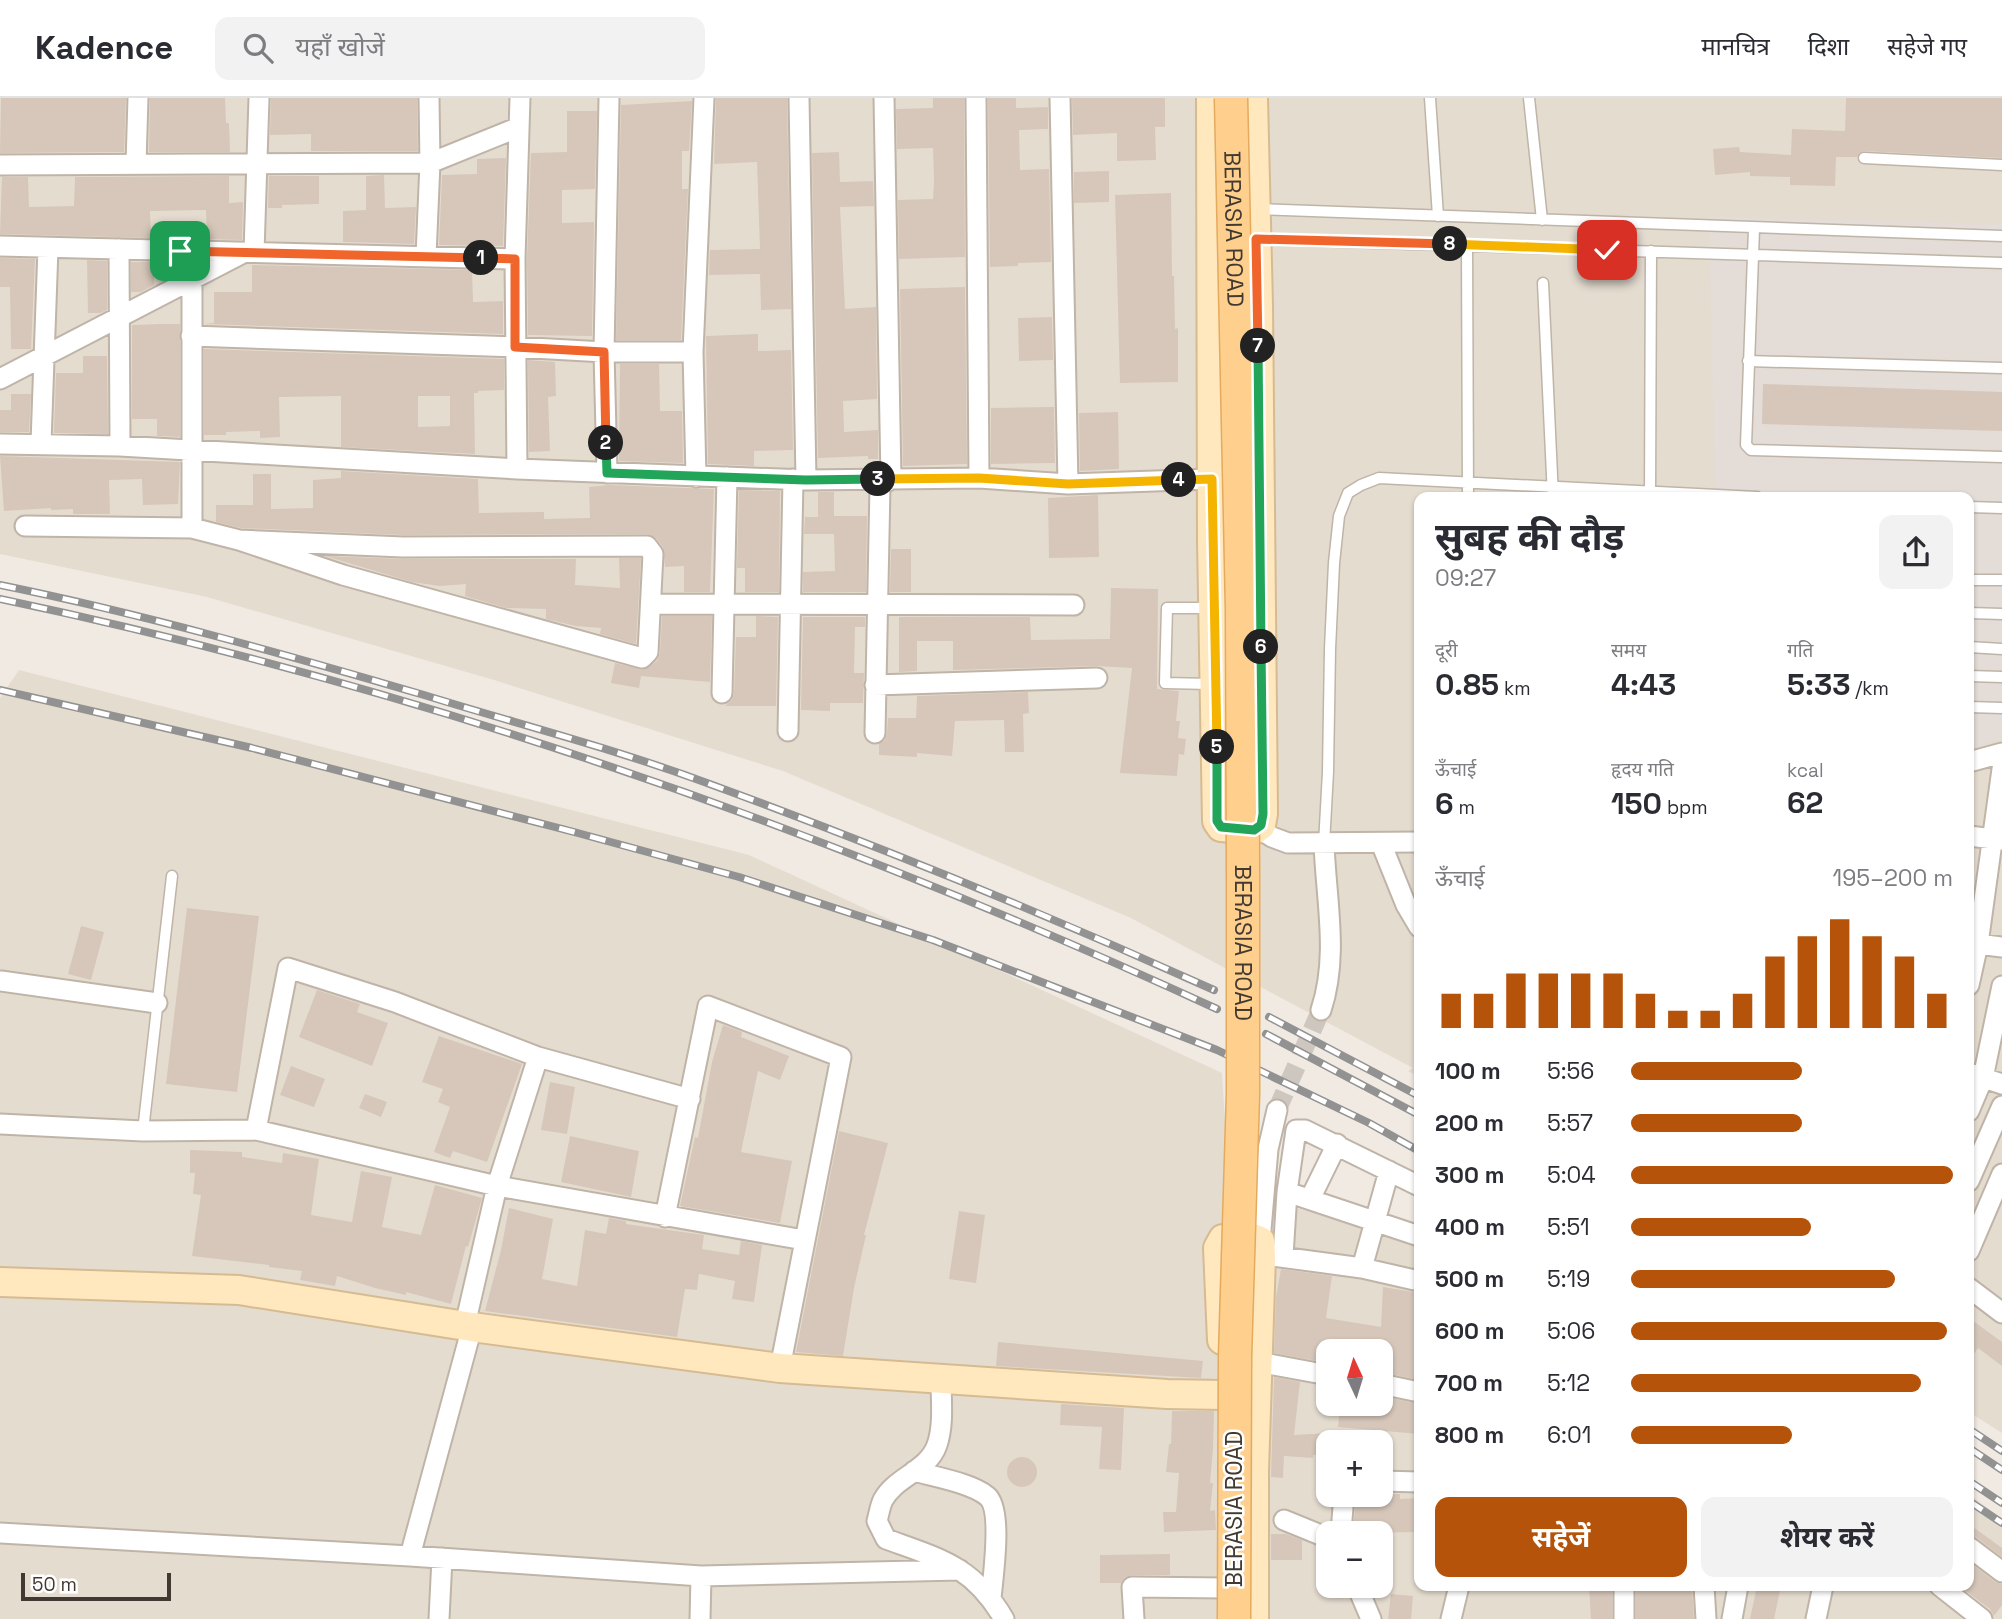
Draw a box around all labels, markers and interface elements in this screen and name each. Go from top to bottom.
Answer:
search box [215,17,705,80]
text: Kadence [35,27,173,69]
icon: search [239,29,277,67]
text: यहाँ खोजें [295,30,385,64]
text: मानचित्र [1701,31,1770,62]
text: दिशा [1808,31,1849,62]
text: सहेजे गए [1887,31,1967,62]
street label: BERASIA ROAD [1217,150,1250,307]
pin [1577,220,1637,280]
pin [150,221,210,281]
pin: 8 [1432,226,1468,262]
text: 8 [1444,231,1455,256]
icon: check [1588,231,1626,269]
icon: arrive [161,232,199,270]
pin: 1 [463,240,498,276]
text: 1 [476,245,485,270]
pin: 7 [1240,328,1276,364]
text: 7 [1252,333,1263,358]
pin: 2 [588,426,624,460]
text: 2 [600,430,611,455]
pin: 3 [860,462,896,496]
pin: 4 [1162,462,1196,498]
text: 3 [872,466,883,491]
text: 4 [1172,467,1185,492]
text: सुबह की दौड़ [1435,513,1624,561]
button: share [1879,515,1953,589]
text: 09:27 [1435,563,1496,593]
pin: 6 [1244,630,1278,664]
text: 6 [1255,634,1266,659]
text: दूरी [1435,638,1458,663]
text: समय [1611,638,1646,663]
text: गति [1787,638,1813,663]
text: 0.85 [1435,665,1499,704]
text: 4:43 [1611,665,1676,704]
text: 5:33 [1787,665,1850,704]
text: km [1499,676,1530,701]
text: /km [1850,676,1889,701]
pin: 5 [1200,730,1234,764]
text: 5 [1211,734,1222,759]
text: ऊँचाई [1435,757,1476,782]
text: हृदय गति [1611,757,1674,782]
text: kcal [1787,758,1824,783]
text: 62 [1787,783,1823,822]
text: 6 [1435,784,1454,823]
text: 150 [1611,784,1662,823]
text: m [1454,795,1475,820]
text: bpm [1662,795,1708,820]
text: ऊँचाई [1435,863,1485,893]
text: 195–200 m [1833,863,1953,893]
street label: BERASIA ROAD [1228,865,1258,1021]
text: 100 m [1435,1056,1501,1086]
text: 5:56 [1547,1056,1594,1086]
text: 200 m [1435,1108,1504,1138]
text: 5:57 [1547,1108,1593,1138]
text: 300 m [1435,1160,1504,1190]
text: 5:04 [1547,1160,1596,1190]
text: 400 m [1435,1212,1505,1242]
text: 5:51 [1547,1212,1590,1242]
text: 500 m [1435,1264,1504,1294]
text: 5:19 [1547,1264,1590,1294]
text: 600 m [1435,1316,1505,1346]
text: 5:06 [1547,1316,1595,1346]
north arrow [1316,1339,1393,1416]
map controls [1316,1339,1393,1598]
text: 700 m [1435,1368,1503,1398]
text: 5:12 [1547,1368,1590,1398]
text: 800 m [1435,1420,1504,1450]
text: 6:01 [1547,1420,1591,1450]
button: + [1316,1430,1393,1507]
street label: BERASIA ROAD [1219,1431,1249,1587]
button: सहेजें [1435,1497,1687,1577]
button: शेयर करें [1701,1497,1953,1577]
button: − [1316,1521,1393,1598]
scale bar [21,1570,172,1602]
text: 50 m [32,1572,77,1597]

